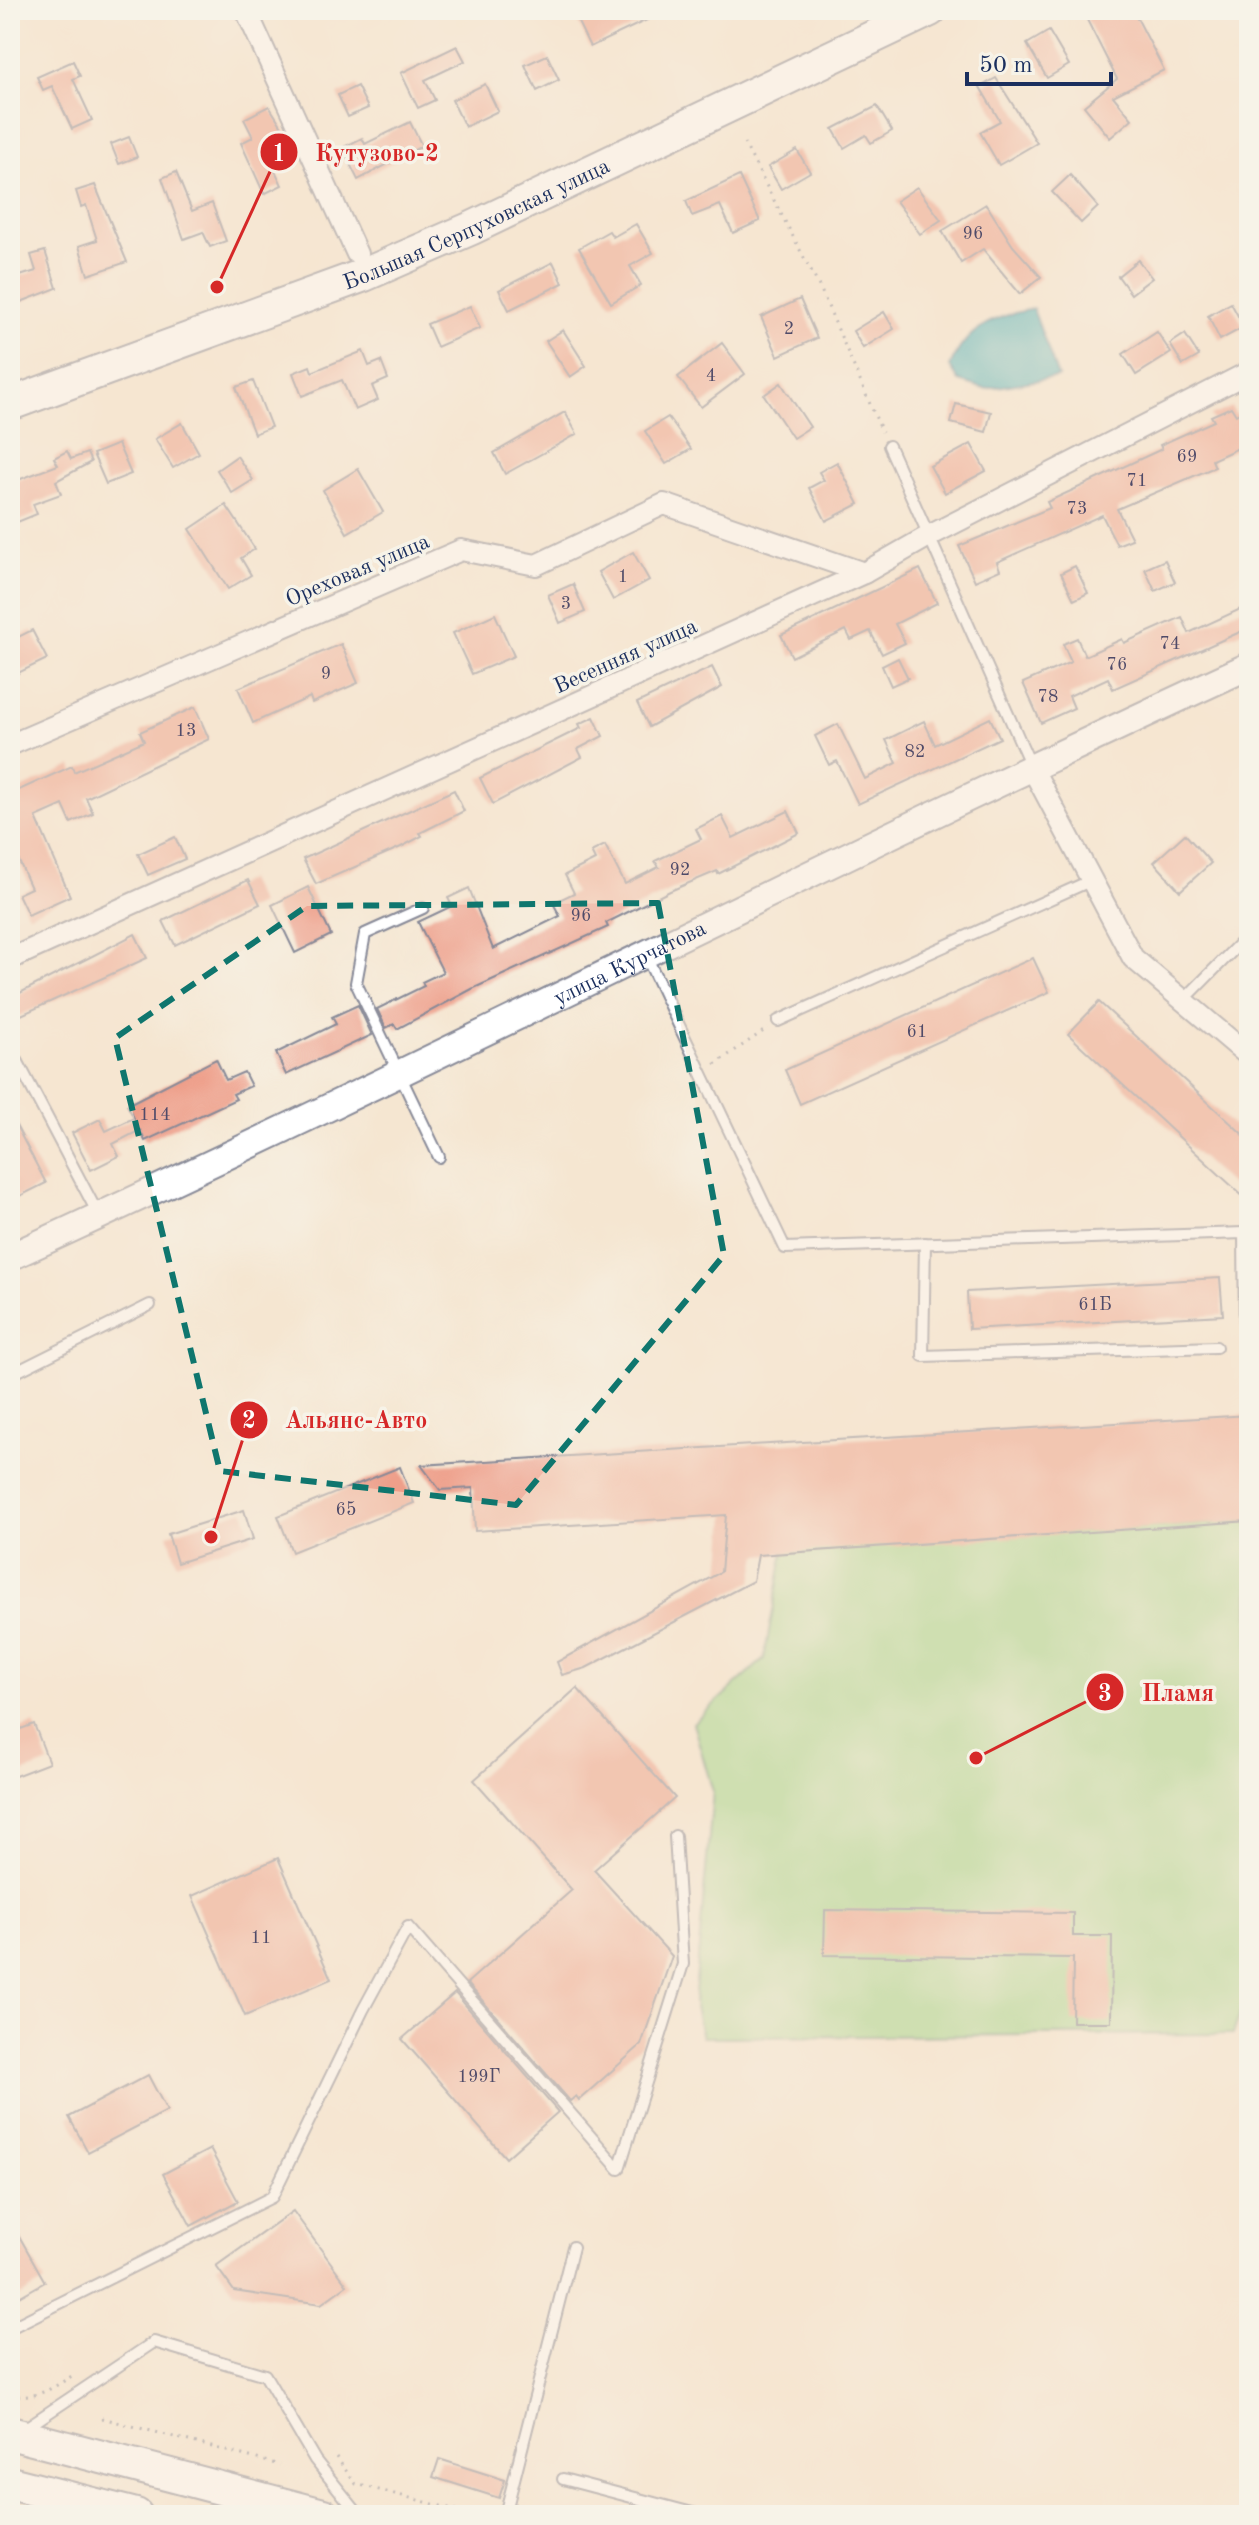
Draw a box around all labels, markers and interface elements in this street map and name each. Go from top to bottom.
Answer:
scale bar [967,36,1111,86]
text: 50 m [979,54,1033,78]
callout: Кутузово-2 [259,128,455,176]
text: 1 [272,143,286,167]
text: Кутузово-2 [315,143,439,167]
street label: Большая Серпуховская улица [341,155,613,295]
house number: 96 [963,225,983,243]
house number: 2 [784,320,794,338]
house number: 4 [706,367,716,385]
house number: 69 [1177,448,1197,466]
house number: 71 [1127,472,1147,490]
house number: 73 [1067,500,1087,518]
street label: Ореховая улица [283,531,433,611]
house number: 1 [618,568,628,586]
house number: 3 [561,595,571,613]
street label: Весенняя улица [551,615,701,698]
house number: 74 [1160,635,1180,653]
house number: 76 [1107,656,1127,674]
house number: 9 [321,665,331,683]
house number: 78 [1038,688,1058,706]
house number: 13 [176,722,196,740]
house number: 82 [905,743,925,761]
house number: 92 [670,861,690,879]
house number: 96 [571,907,591,925]
street label: улица Курчатова [551,917,710,1010]
house number: 61 [907,1023,927,1041]
house number: 114 [139,1106,171,1124]
house number: 61Б [1078,1296,1112,1314]
callout: Альянс-Авто [229,1396,443,1444]
text: 2 [242,1410,256,1434]
text: Альянс-Авто [285,1410,427,1434]
house number: 65 [336,1501,356,1519]
callout: Пламя [1085,1668,1230,1716]
text: 3 [1098,1683,1112,1707]
text: Пламя [1142,1683,1214,1707]
house number: 11 [251,1929,271,1947]
house number: 199Г [457,2068,501,2086]

